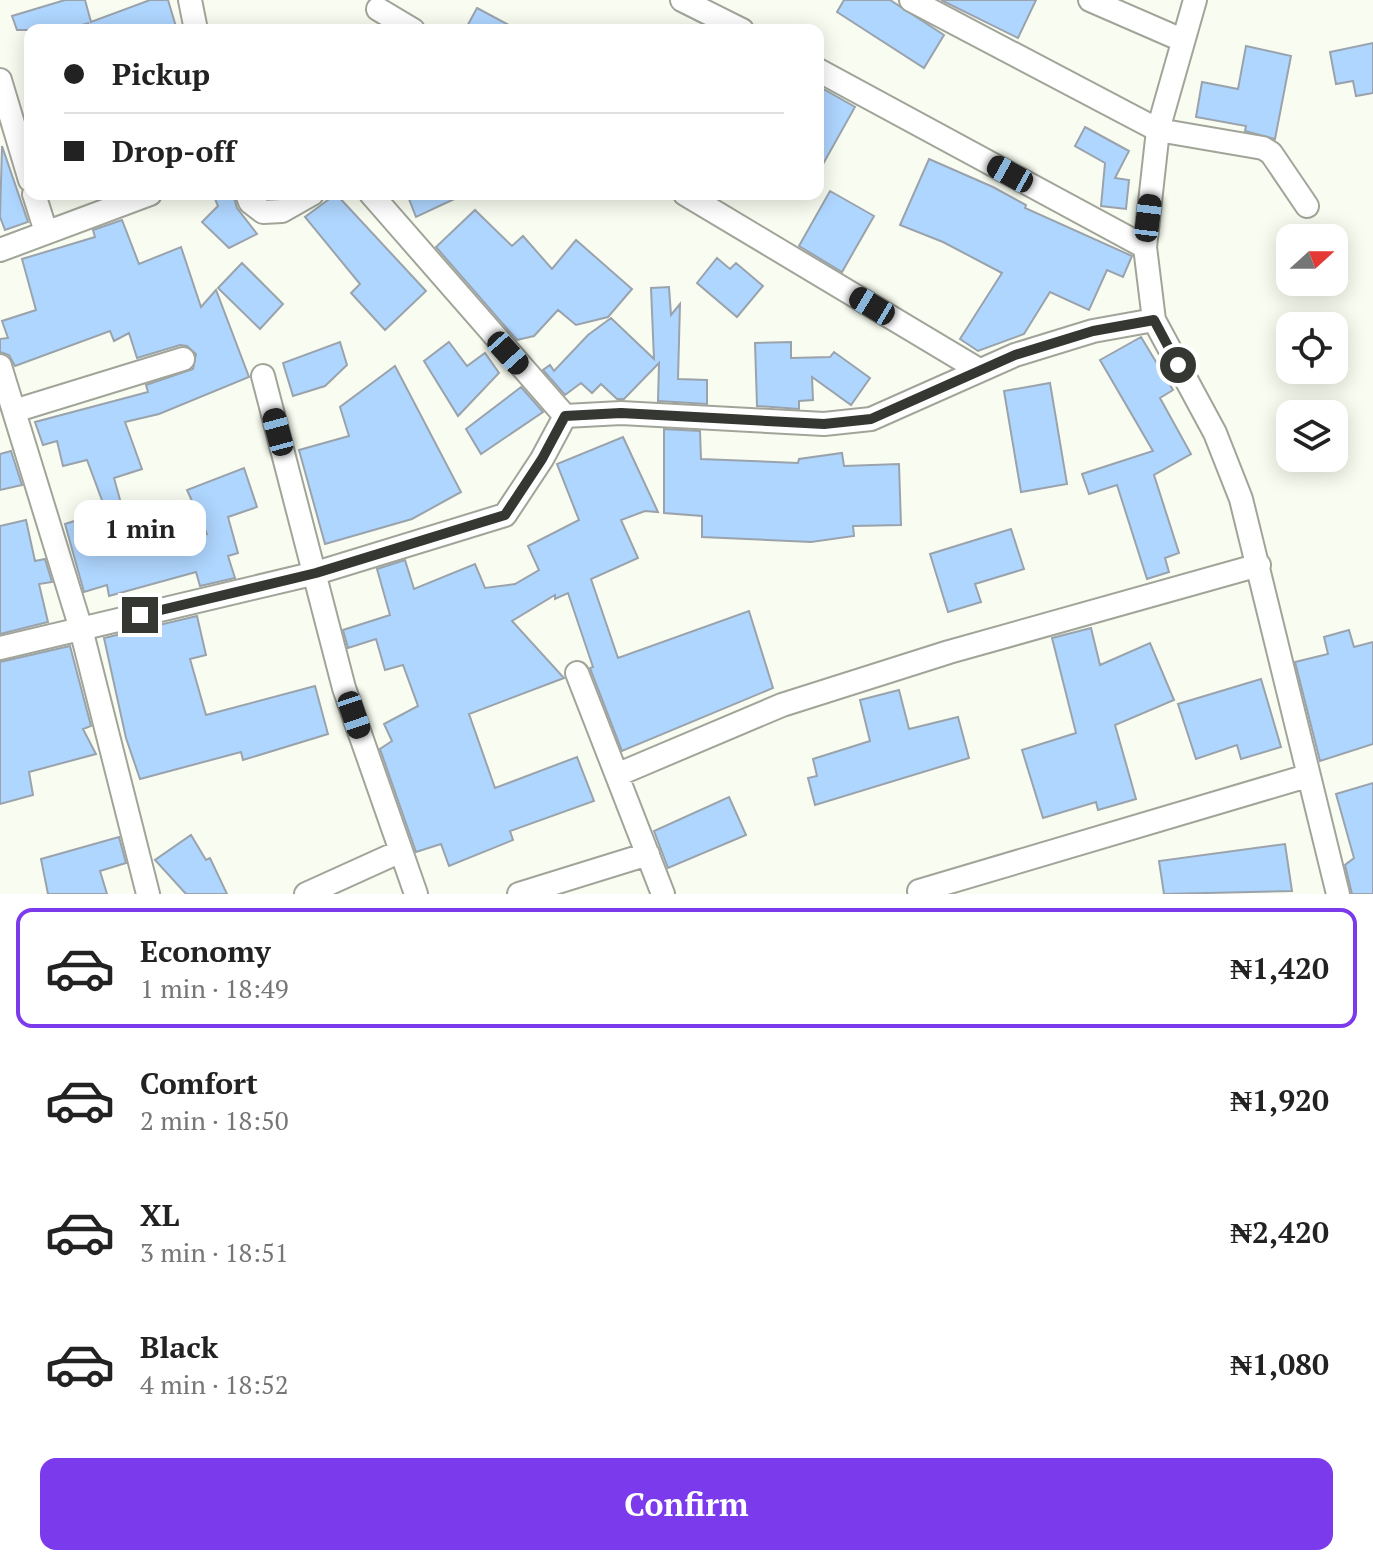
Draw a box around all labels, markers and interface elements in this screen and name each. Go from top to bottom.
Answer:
text: Pickup [112,54,210,94]
text: Drop-off [112,131,236,171]
car [983,152,1037,196]
car [1133,193,1163,243]
north arrow [1276,224,1348,296]
map controls [1276,224,1348,472]
car [845,283,899,329]
button: locate [1276,312,1348,384]
car [483,327,533,379]
route start [1160,347,1196,383]
button: layers [1276,400,1348,472]
car [260,406,296,458]
callout: 1 min [74,499,206,555]
text: 1 min [104,511,176,545]
route end [122,597,158,633]
car [335,688,373,742]
text: Economy [140,931,271,971]
icon: car [44,932,116,1004]
text: ₦1,420 [1230,948,1329,988]
text: 1 min · 18:49 [140,971,289,1005]
text: Comfort [140,1063,258,1103]
icon: car [44,1064,116,1136]
text: ₦1,920 [1230,1080,1329,1120]
text: 2 min · 18:50 [140,1103,289,1137]
text: XL [140,1195,179,1235]
icon: car [44,1196,116,1268]
text: ₦2,420 [1230,1212,1329,1252]
text: 3 min · 18:51 [140,1235,289,1269]
text: Black [140,1327,218,1367]
icon: car [44,1328,116,1400]
text: ₦1,080 [1230,1344,1329,1384]
text: 4 min · 18:52 [140,1367,289,1401]
button: Confirm [40,1458,1333,1550]

